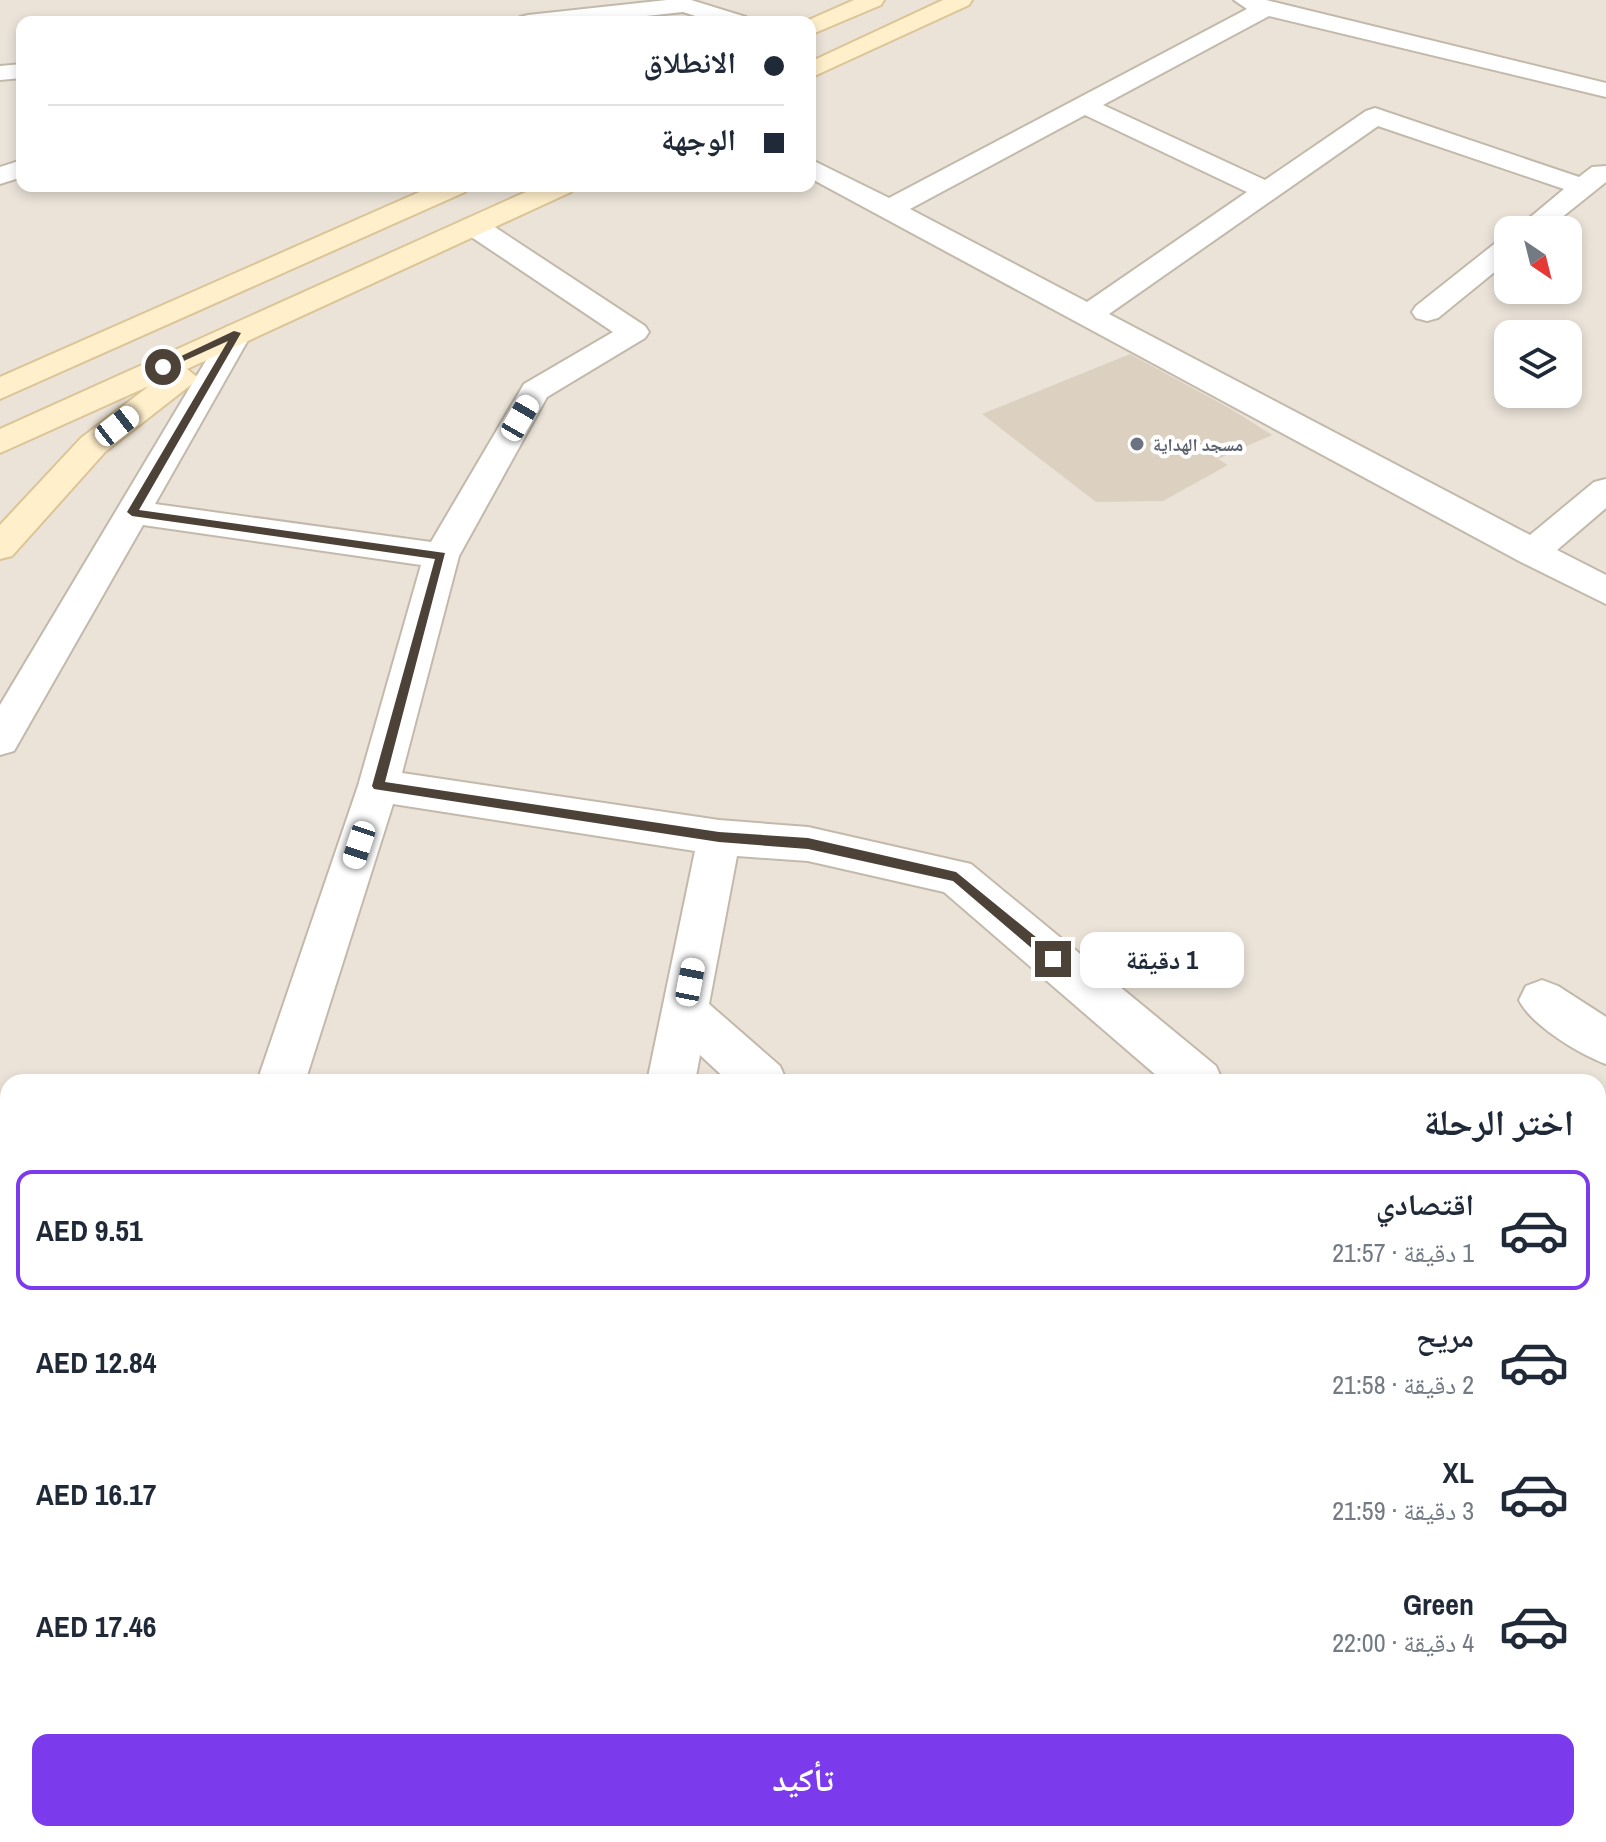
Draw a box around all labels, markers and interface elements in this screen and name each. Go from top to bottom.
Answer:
text: الانطلاق [643,42,736,82]
text: الوجهة [661,119,736,159]
north arrow [1494,216,1582,304]
map controls [1494,216,1582,408]
button: layers [1494,320,1582,408]
route start [145,349,181,385]
car [498,391,542,445]
car [91,402,143,450]
place label: مسجد الهداية [1153,432,1243,457]
marker: مسجد الهداية [1128,435,1146,453]
car [340,818,378,872]
callout: 1 دقيقة [1081,931,1245,987]
route end [1035,941,1071,977]
text: 1 دقيقة [1126,942,1198,977]
car [674,956,706,1008]
text: اختر الرحلة [1424,1098,1574,1146]
text: اقتصادي [1376,1184,1474,1224]
icon: car [1498,1194,1570,1266]
text: AED 9.51 [36,1210,143,1250]
text: 1 دقيقة · 21:57 [1332,1235,1474,1270]
text: مريح [1416,1316,1474,1356]
icon: car [1498,1326,1570,1398]
text: AED 12.84 [36,1342,156,1382]
text: 2 دقيقة · 21:58 [1332,1367,1474,1402]
text: XL [1443,1452,1474,1492]
icon: car [1498,1458,1570,1530]
text: AED 16.17 [36,1474,156,1514]
text: 3 دقيقة · 21:59 [1332,1493,1474,1528]
text: Green [1403,1584,1474,1624]
icon: car [1498,1590,1570,1662]
text: AED 17.46 [36,1606,156,1646]
text: 4 دقيقة · 22:00 [1332,1625,1474,1660]
button: تأكيد [32,1734,1574,1826]

